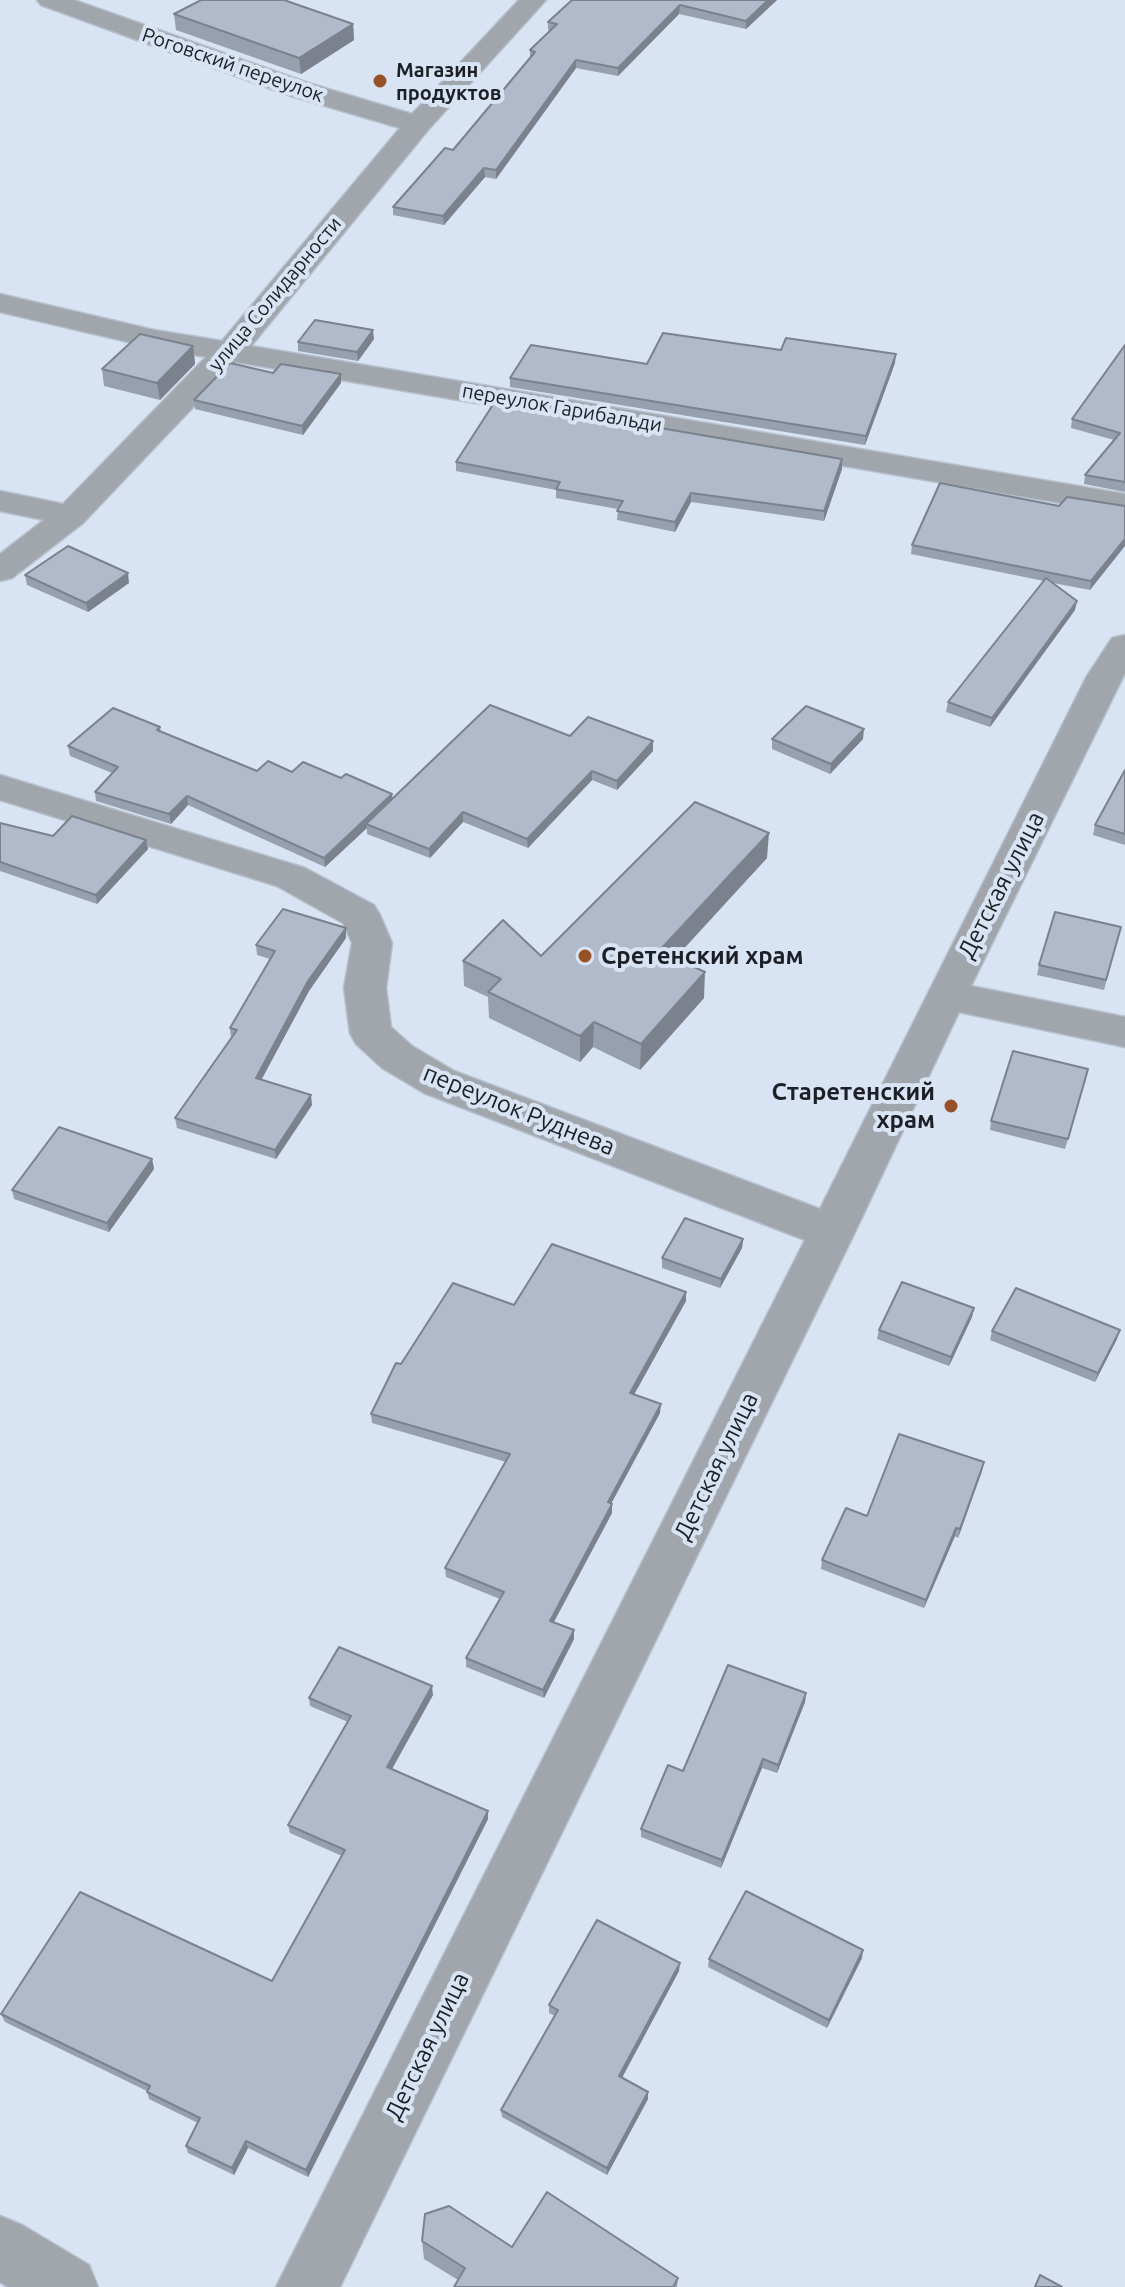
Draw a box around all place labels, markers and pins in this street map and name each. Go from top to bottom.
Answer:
place label: Магазин продуктов [396,58,501,105]
marker: Магазин продуктов [371,72,389,90]
place label: Сретенский храм [601,942,804,970]
marker: Сретенский храм [576,947,594,965]
place label: Старетенский храм [772,1078,935,1134]
marker: Старетенский храм [942,1097,960,1115]

